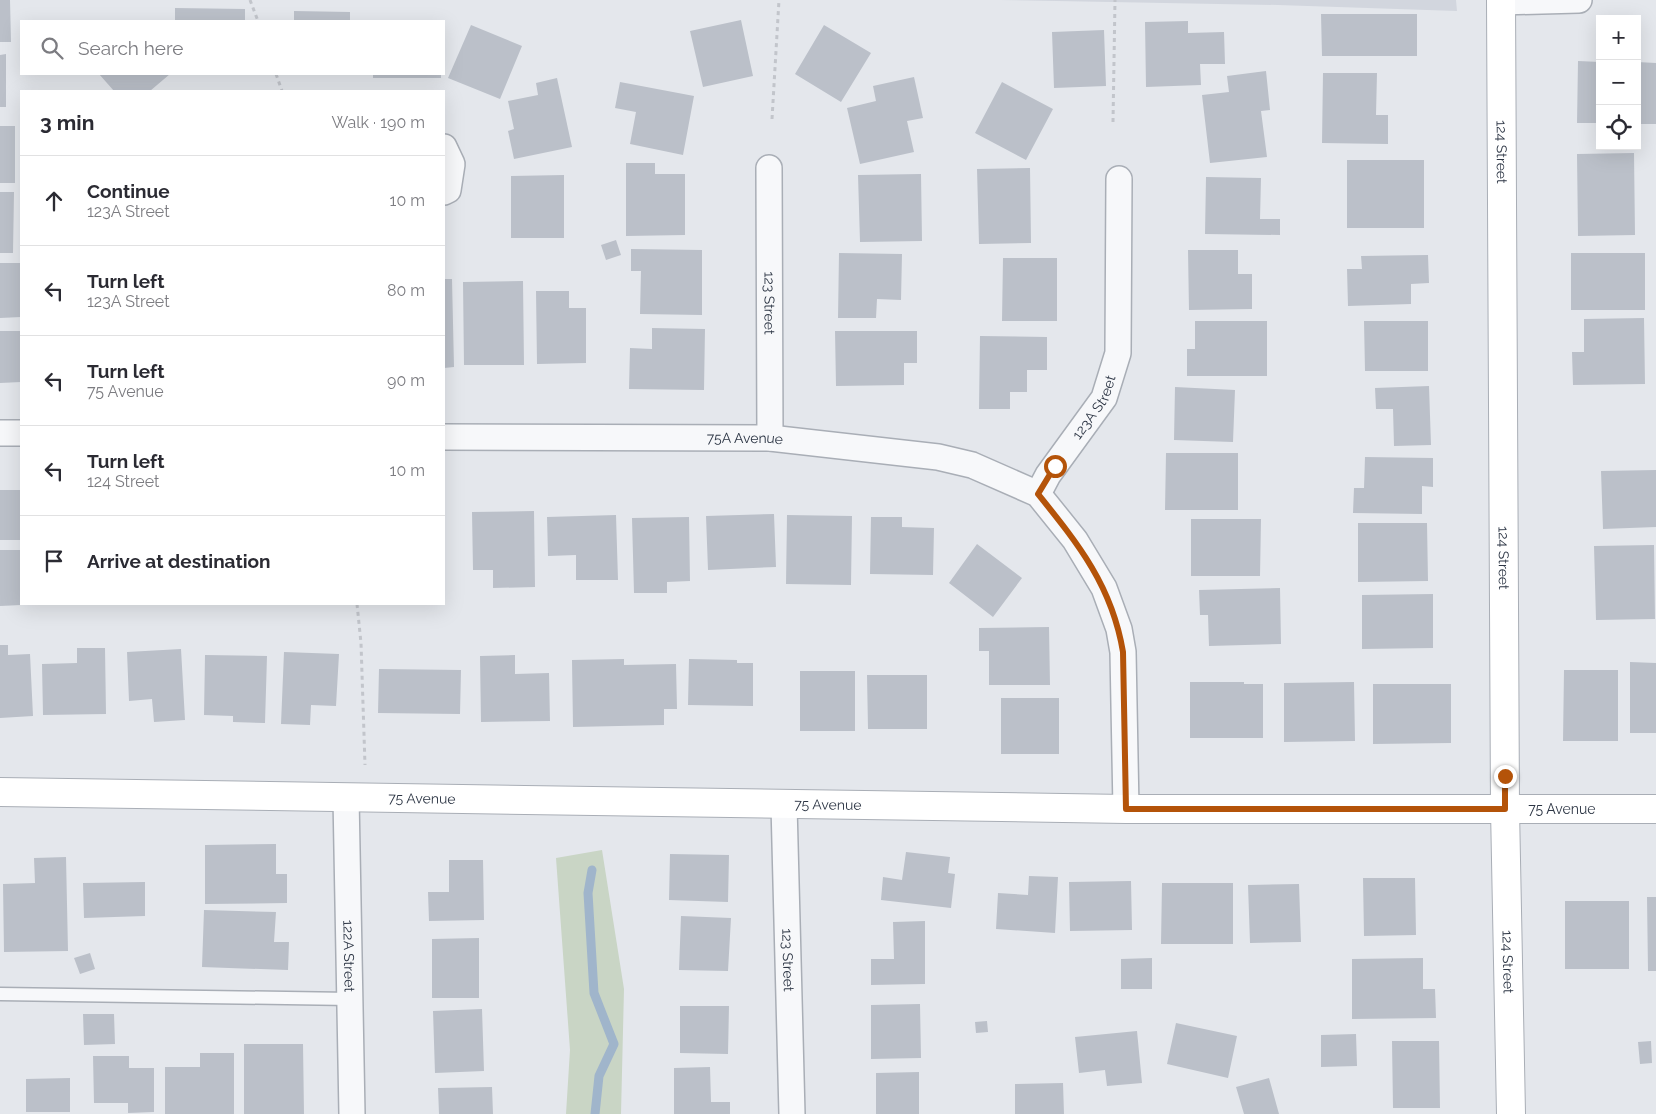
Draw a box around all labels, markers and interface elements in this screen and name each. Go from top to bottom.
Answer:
map controls [1596,15,1641,150]
button: + [1596,15,1641,60]
search box [20,20,445,75]
icon: search [38,34,66,62]
text: Search here [78,37,184,59]
button: − [1596,60,1641,105]
button: locate [1596,105,1641,150]
text: 3 min [40,110,94,135]
text: Walk · 190 m [332,113,425,132]
street label: 124 Street [1494,120,1510,184]
text: Continue [87,180,170,202]
icon: ahead [40,187,68,215]
text: 10 m [390,191,425,210]
text: 123A Street [87,202,170,221]
text: Turn left [87,270,164,292]
street label: 123 Street [761,271,778,335]
icon: left [40,277,68,305]
text: 80 m [387,281,425,300]
text: 123A Street [87,292,170,311]
text: Turn left [87,360,164,382]
icon: left [40,367,68,395]
text: 90 m [387,371,425,390]
street label: 123A Street [1069,373,1119,442]
text: 75 Avenue [87,382,164,401]
street label: 75A Avenue [707,430,784,447]
text: Turn left [87,450,164,472]
route start [1044,455,1067,478]
icon: left [40,457,68,485]
text: 10 m [390,461,425,480]
text: 124 Street [87,472,159,491]
street label: 124 Street [1496,526,1512,590]
icon: arrive [40,547,68,575]
text: Arrive at destination [87,550,271,572]
route end [1494,765,1517,788]
street label: 75 Avenue [388,790,456,807]
street label: 75 Avenue [794,796,862,813]
street label: 75 Avenue [1528,801,1595,817]
street label: 122A Street [340,920,358,992]
street label: 123 Street [779,928,797,992]
street label: 124 Street [1499,930,1517,994]

